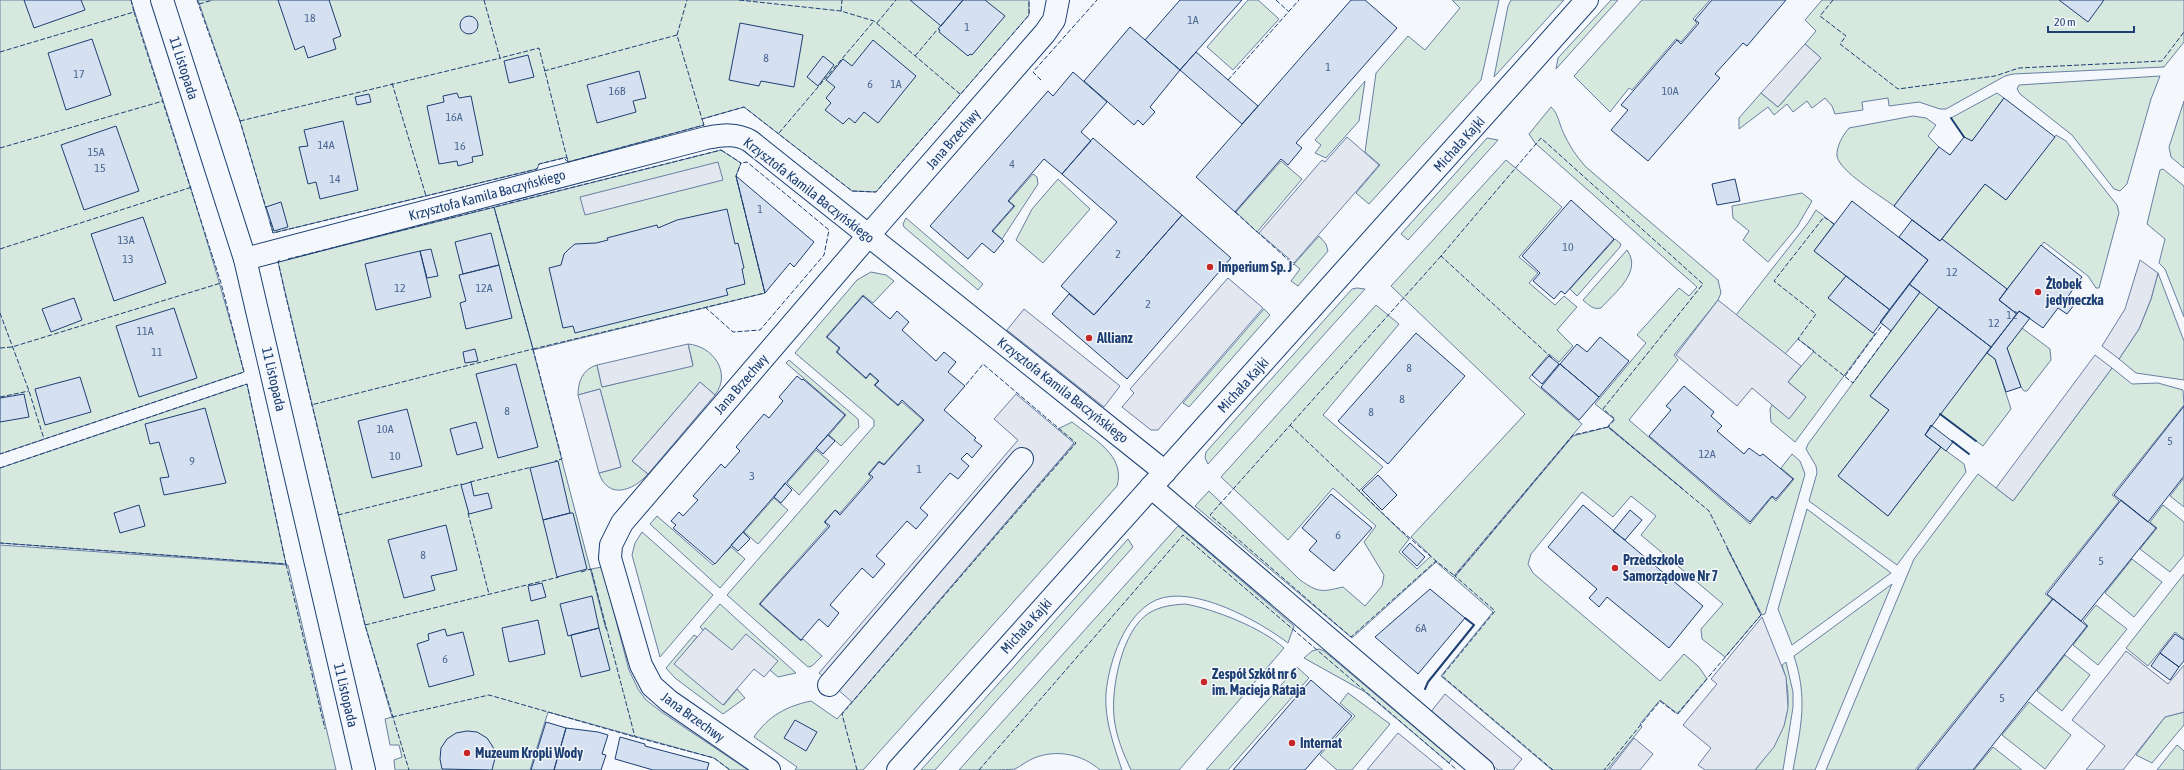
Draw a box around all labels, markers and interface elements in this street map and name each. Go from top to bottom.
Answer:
scale bar [2048,8,2134,34]
house number: 18 [304,11,316,25]
house number: 1A [1187,13,1199,27]
text: 20 m [2054,15,2076,29]
house number: 1 [964,20,970,34]
street label: 11 Listopada [166,34,202,102]
house number: 8 [763,51,769,65]
house number: 1 [1325,60,1331,74]
house number: 17 [73,67,85,81]
house number: 6 [867,77,873,91]
house number: 1A [890,77,902,91]
house number: 16B [609,84,626,98]
house number: 10A [1661,84,1679,98]
street label: Jana Brzechwy [923,106,984,172]
house number: 16A [445,110,463,124]
street label: Michała Kajki [1430,113,1488,175]
street label: Krzysztofa Kamila Baczyńskiego [740,134,878,246]
house number: 14A [317,138,335,152]
house number: 16 [454,139,466,153]
house number: 15A [87,145,105,159]
house number: 4 [1009,157,1015,171]
house number: 15 [94,161,106,175]
street label: Krzysztofa Kamila Baczyńskiego [407,166,567,224]
house number: 14 [329,172,341,186]
house number: 1 [757,202,763,216]
house number: 13A [117,233,135,247]
house number: 10 [1562,240,1574,254]
house number: 2 [1115,247,1121,261]
house number: 13 [122,252,134,266]
place label: Imperium Sp. J [1218,259,1292,275]
marker: Imperium Sp. J [1205,262,1215,272]
house number: 12 [1946,265,1958,279]
place label: Żłobek jedyneczka [2045,275,2104,308]
house number: 12 [394,281,406,295]
house number: 12A [475,281,493,295]
marker: Żłobek jedyneczka [2033,287,2043,297]
house number: 2 [1145,297,1151,311]
house number: 12 [2006,308,2018,322]
house number: 12 [1988,316,2000,330]
house number: 11A [136,324,154,338]
place label: Allianz [1096,330,1133,346]
marker: Allianz [1084,333,1094,343]
street label: Krzysztofa Kamila Baczyńskiego [994,334,1132,446]
house number: 11 [151,345,163,359]
street label: 11 Listopada [259,345,289,413]
street label: Jana Brzechwy [711,351,772,417]
street label: Michała Kajki [1214,354,1272,416]
house number: 8 [1406,361,1412,375]
house number: 8 [1399,392,1405,406]
house number: 8 [504,404,510,418]
house number: 8 [1368,405,1374,419]
house number: 10A [376,422,394,436]
house number: 5 [2167,434,2173,448]
house number: 12A [1698,447,1716,461]
house number: 10 [389,449,401,463]
house number: 9 [189,454,195,468]
house number: 1 [916,462,922,476]
house number: 3 [749,469,755,483]
house number: 6 [1335,528,1341,542]
house number: 8 [420,548,426,562]
place label: Przedszkole Samorządowe Nr 7 [1623,552,1718,584]
house number: 5 [2098,554,2104,568]
marker: Przedszkole Samorządowe Nr 7 [1610,563,1620,573]
street label: Michała Kajki [997,595,1055,657]
house number: 6A [1415,621,1427,635]
house number: 6 [442,652,448,666]
street label: 11 Listopada [331,661,361,729]
place label: Zespół Szkół nr 6 im. Macieja Rataja [1212,666,1306,698]
marker: Zespół Szkół nr 6 im. Macieja Rataja [1199,677,1209,687]
street label: Jana Brzechwy [658,689,728,745]
house number: 5 [1999,691,2005,705]
place label: Internat [1300,735,1342,751]
marker: Internat [1287,738,1297,748]
place label: Muzeum Kropli Wody [475,745,583,761]
marker: Muzeum Kropli Wody [462,748,472,758]

